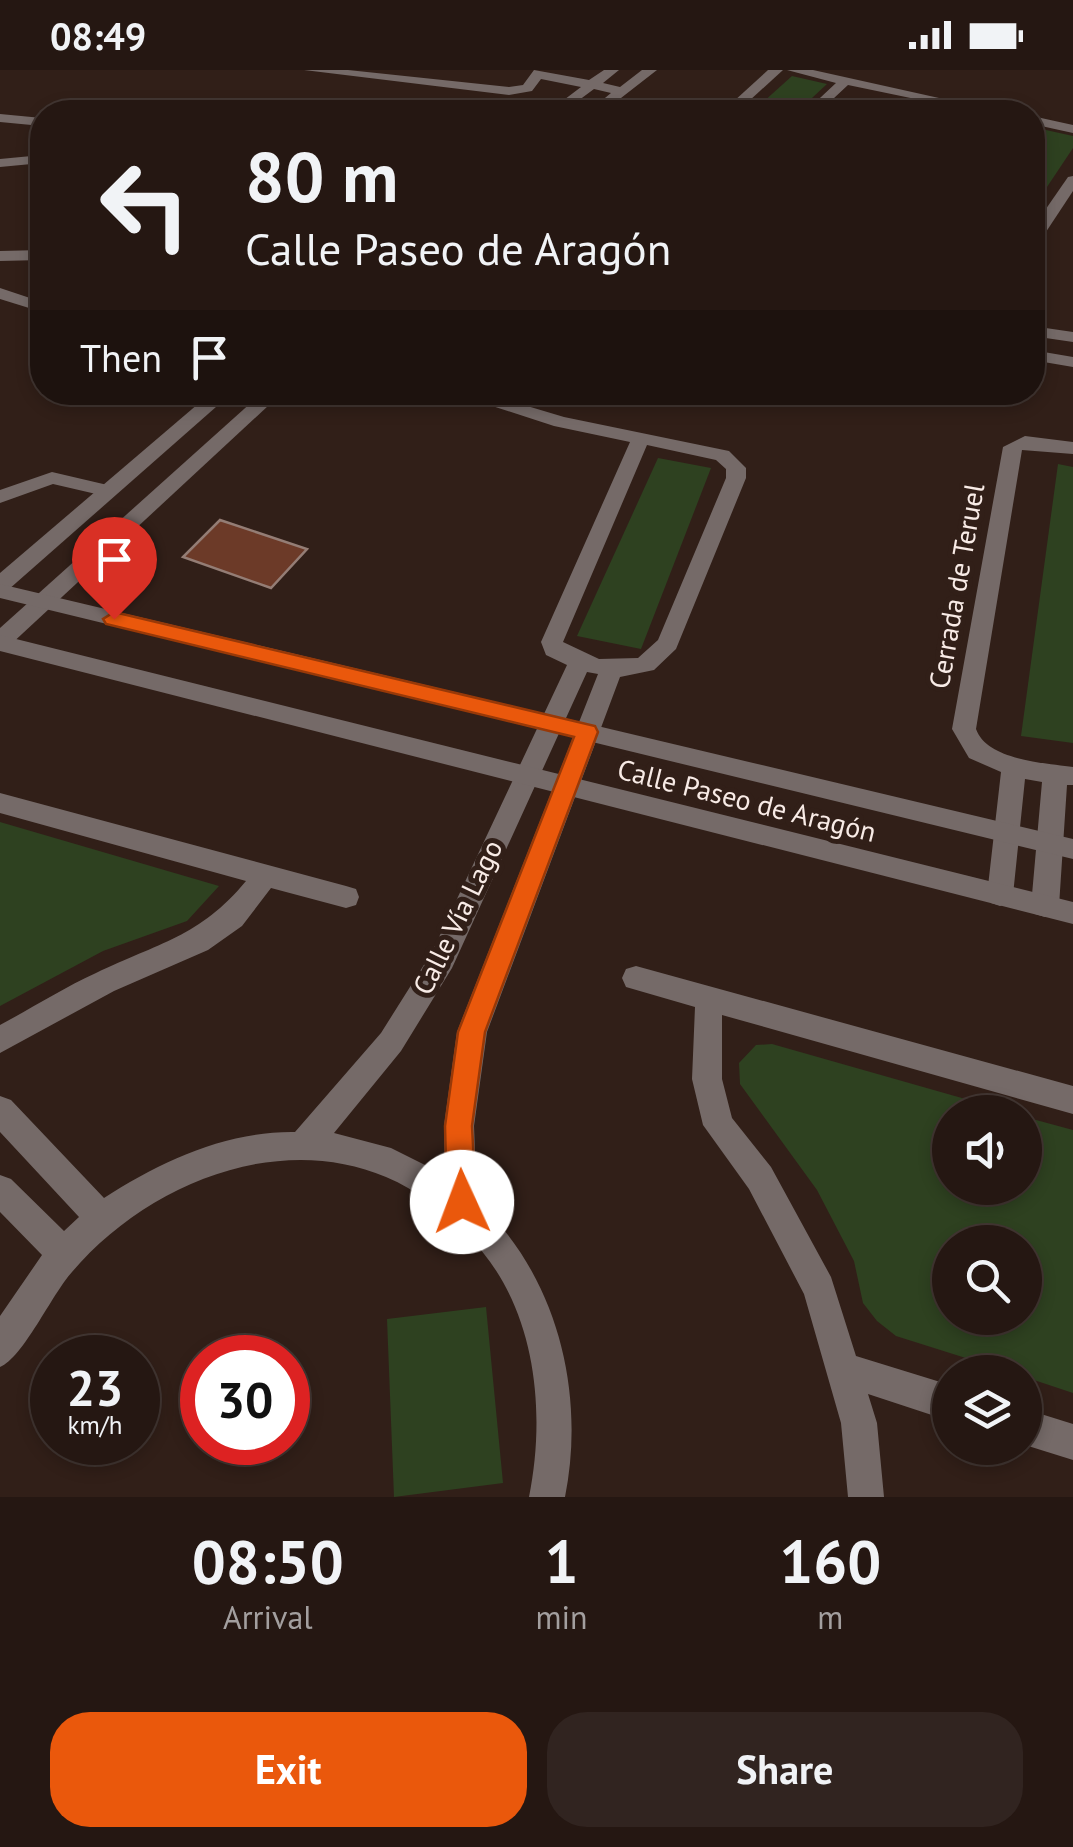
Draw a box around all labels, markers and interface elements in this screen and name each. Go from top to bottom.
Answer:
text: 08:49 [50,11,146,60]
text: 80 m [245,131,398,221]
icon: left [80,140,210,270]
text: Calle Paseo de Aragón [245,219,671,277]
icon: arrive [182,330,237,385]
text: Then [80,333,162,382]
street label: Cerrada de Teruel [920,481,992,691]
pin [72,517,157,620]
icon: arrive [87,532,142,587]
street label: Calle Paseo de Aragón [614,750,880,850]
street label: Calle Vía Lago [404,833,510,1001]
map controls [932,1095,1042,1465]
button: sound [932,1095,1042,1205]
position arrow [410,1150,514,1254]
button: search [932,1225,1042,1335]
speed limit sign: 30 [180,1335,310,1465]
text: 23 [67,1355,123,1420]
button: layers [932,1355,1042,1465]
text: km/h [68,1409,122,1441]
text: 08:50 [192,1522,344,1600]
text: 1 [545,1522,579,1600]
text: 160 [779,1522,881,1600]
text: Arrival [223,1596,313,1638]
text: min [536,1596,588,1638]
text: m [817,1596,843,1638]
button: Exit [50,1712,527,1827]
button: Share [547,1712,1023,1827]

